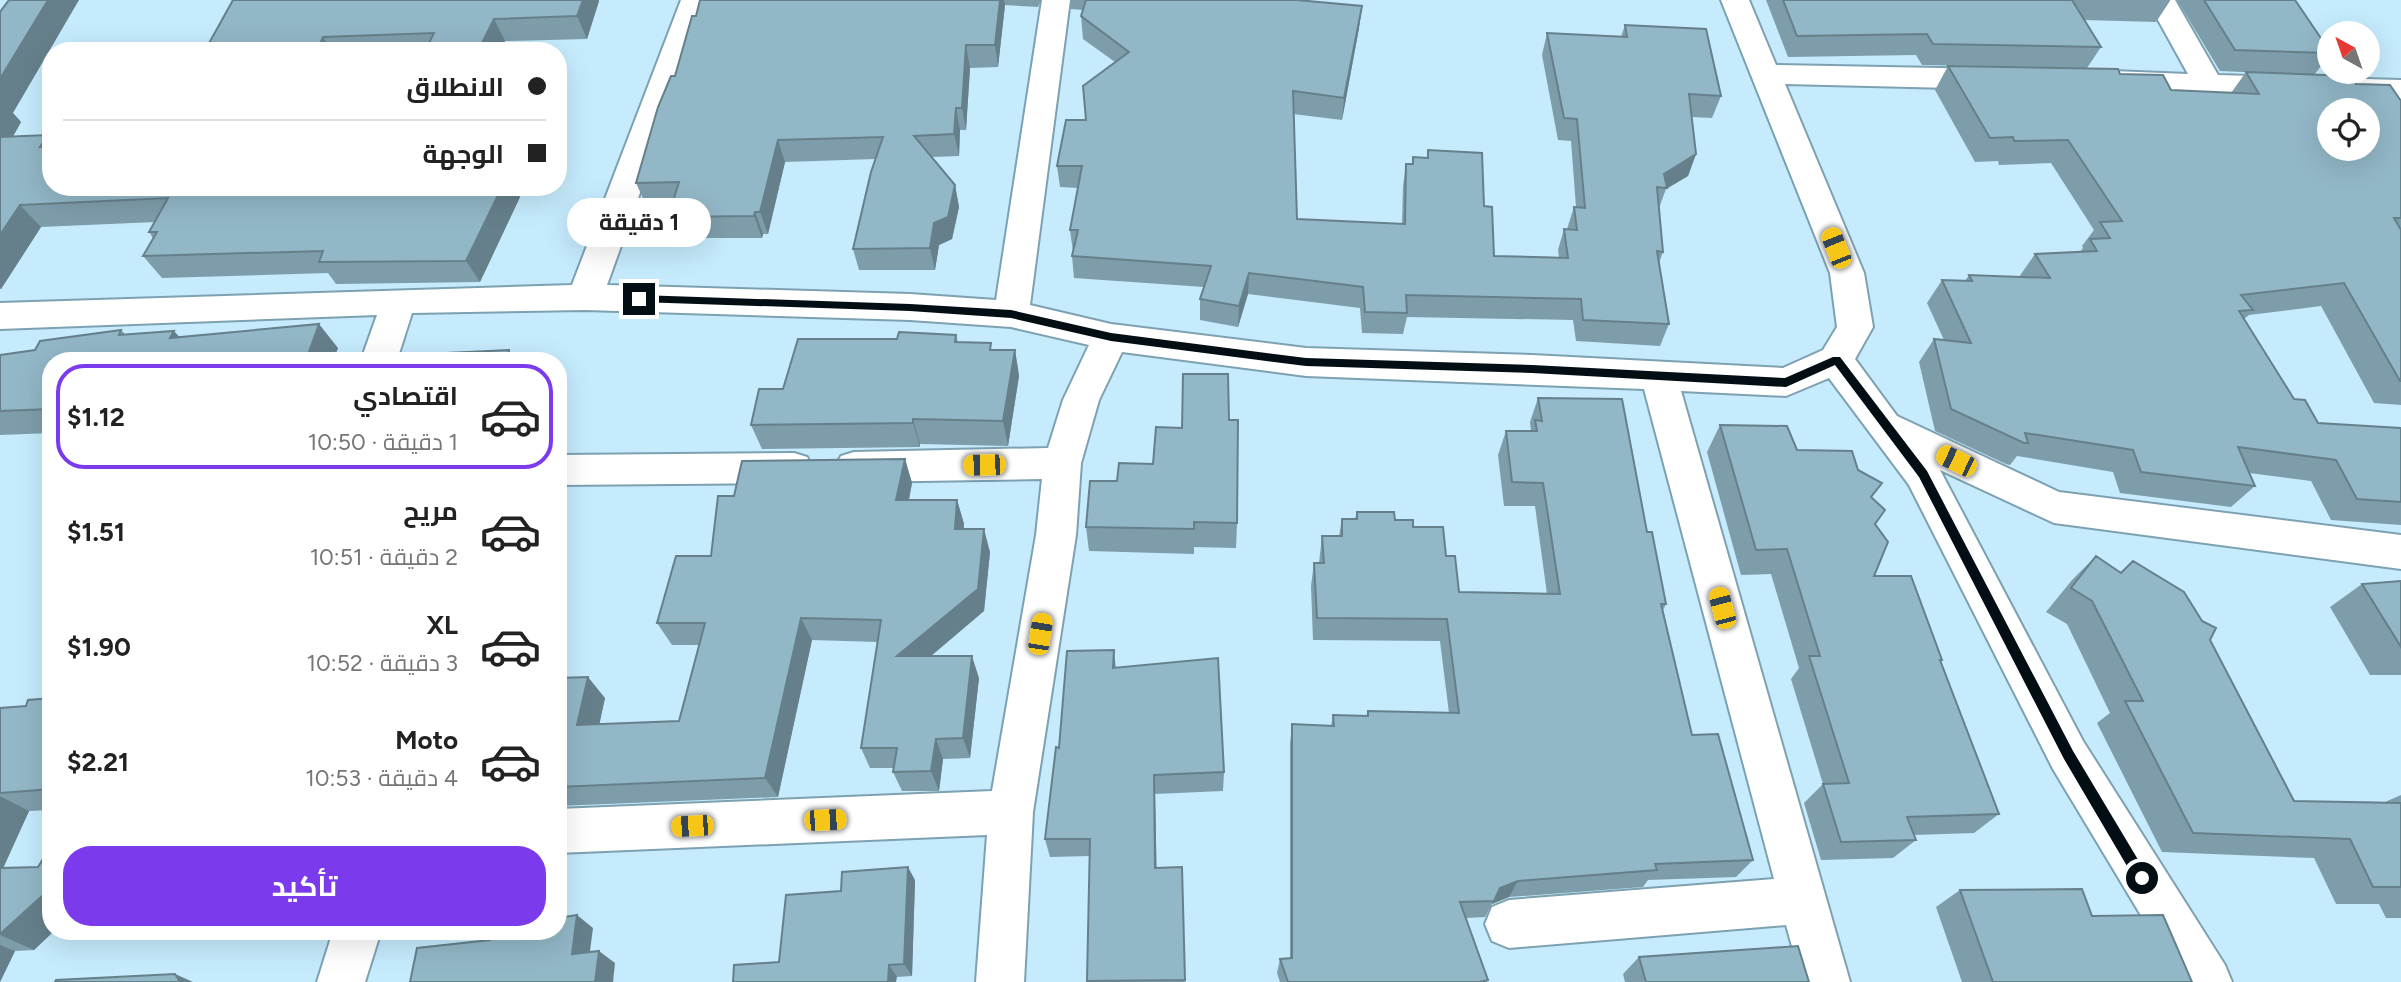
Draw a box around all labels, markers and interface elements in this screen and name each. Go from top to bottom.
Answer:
north arrow [2317,21,2380,84]
map controls [2317,21,2380,161]
text: الانطلاق [406,71,504,103]
button: locate [2317,98,2380,161]
text: الوجهة [423,138,504,170]
callout: 1 دقيقة [567,198,711,246]
text: 1 دقيقة [599,208,679,236]
car [1819,225,1854,271]
route end [623,283,655,315]
text: اقتصادي [353,380,458,412]
icon: car [479,385,542,448]
text: $1.12 [67,401,125,433]
text: 1 دقيقة · 10:50 [308,428,458,456]
car [1933,442,1980,480]
car [963,454,1006,476]
text: مريح [403,495,458,527]
icon: car [479,500,542,563]
text: $1.51 [67,516,125,548]
text: 2 دقيقة · 10:51 [310,543,458,571]
car [1707,585,1738,631]
text: XL [426,609,458,641]
car [1027,612,1054,656]
icon: car [479,615,542,678]
text: $1.90 [67,631,131,663]
text: 3 دقيقة · 10:52 [307,649,458,677]
text: Moto [395,724,458,756]
icon: car [479,730,542,793]
text: $2.21 [67,746,129,778]
text: 4 دقيقة · 10:53 [305,764,458,792]
car [804,809,847,831]
car [671,814,714,838]
button: تأكيد [63,846,546,926]
route start [2126,862,2158,894]

